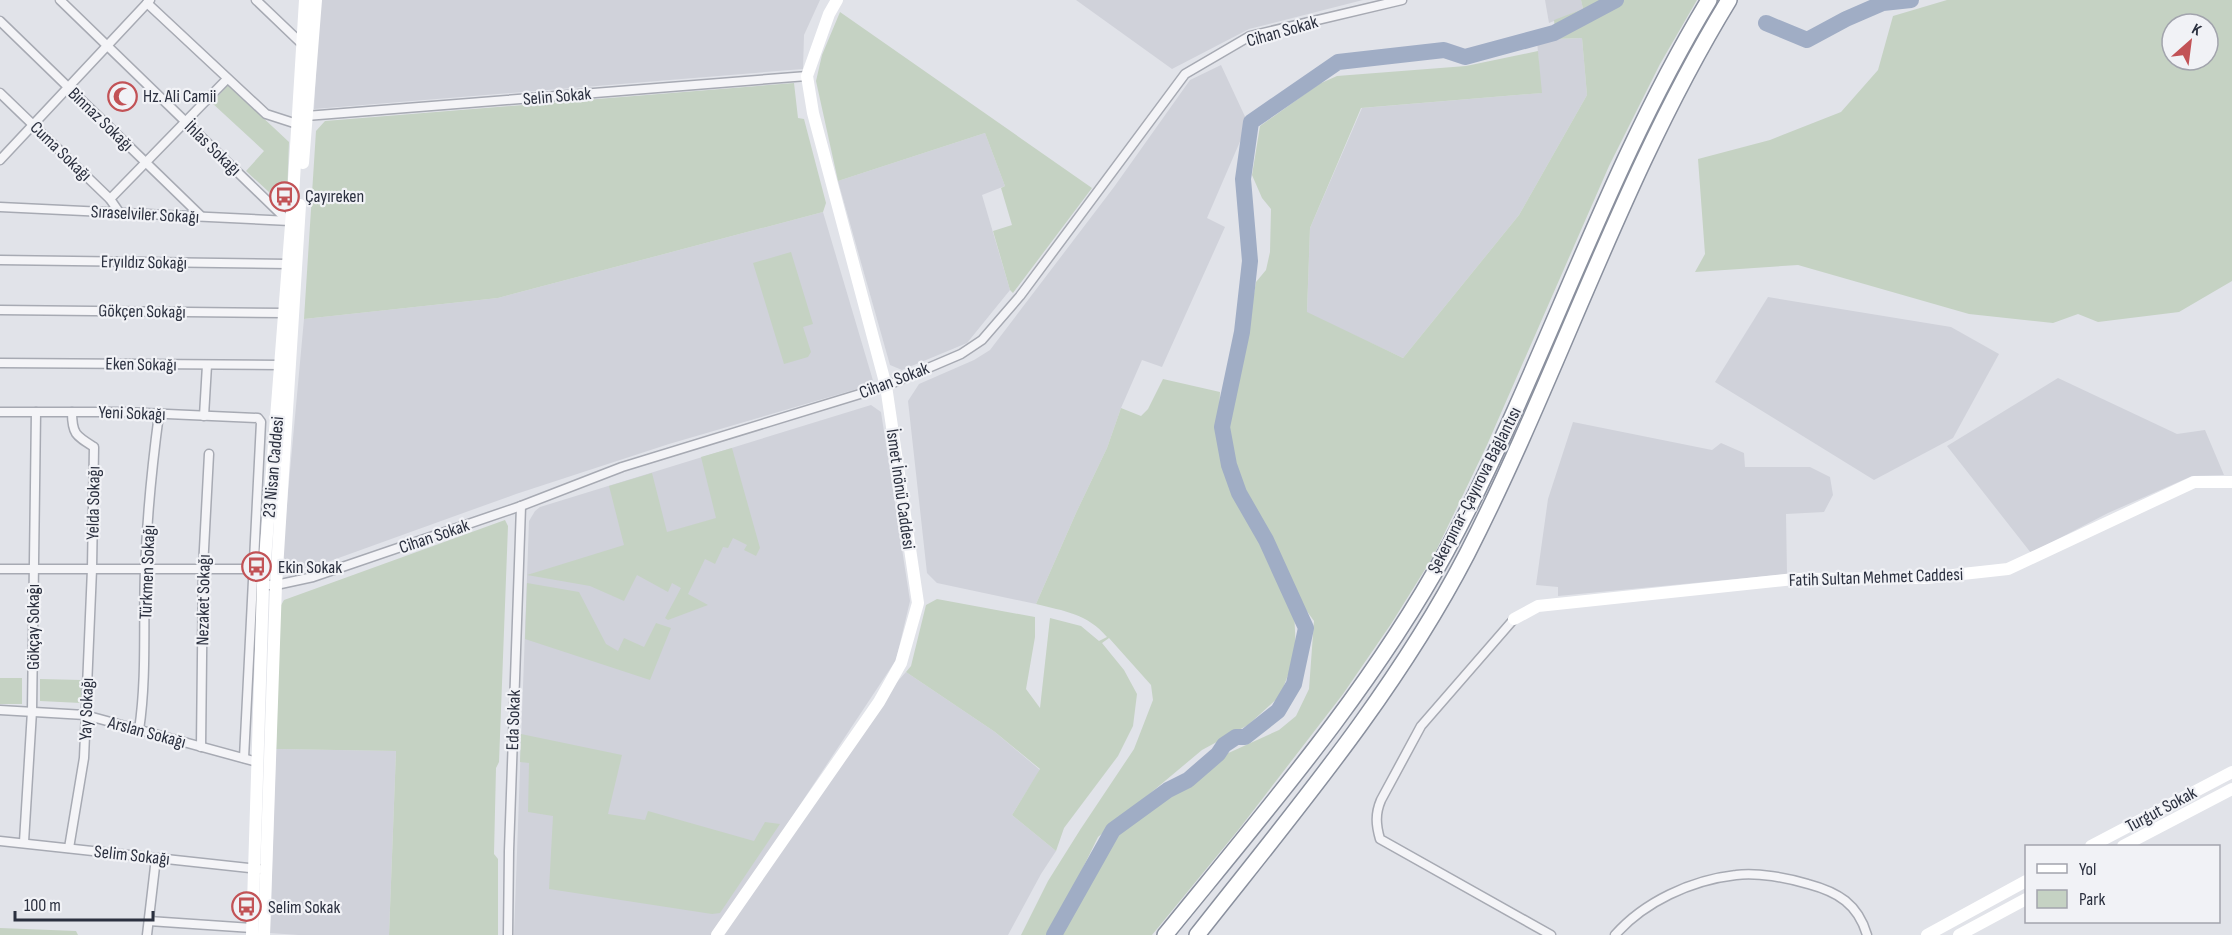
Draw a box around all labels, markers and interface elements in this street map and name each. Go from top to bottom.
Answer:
street label: Cihan Sokak [1244,11,1320,52]
north arrow [2160,12,2220,72]
text: K [2188,20,2204,40]
mosque icon: Hz. Ali Camii [106,80,138,112]
street label: Binnaz Sokağı [64,83,138,156]
street label: Selin Sokak [522,83,592,110]
place label: Hz. Ali Camii [143,86,216,107]
street label: İhlas Sokağı [180,116,245,180]
street label: Cuma Sokağı [26,117,96,186]
bus stop icon: Çayıreken [268,180,300,212]
place label: Çayıreken [305,186,364,207]
street label: Sıraselviler Sokağı [90,201,200,228]
street label: Eryıldız Sokağı [101,251,187,274]
street label: Gökçen Sokağı [98,300,186,323]
street label: Eken Sokağı [105,353,177,376]
street label: Cihan Sokak [856,358,932,403]
street label: Yeni Sokağı [98,402,166,425]
street label: Şekerpınar-Çayırova Bağlantısı [1423,403,1526,577]
street label: 23 Nisan Caddesi [259,415,288,519]
street label: İsmet İnönü Caddesi [882,427,919,551]
street label: Yelda Sokağı [82,466,105,540]
street label: Cihan Sokak [396,515,472,558]
street label: Türkmen Sokağı [135,524,160,620]
bus stop icon: Ekin Sokak [241,551,273,583]
street label: Nezaket Sokağı [192,554,215,646]
place label: Ekin Sokak [278,557,342,578]
street label: Fatih Sultan Mehmet Caddesi [1788,564,1964,591]
street label: Gökçay Sokağı [23,584,44,670]
street label: Yay Sokağı [75,677,98,741]
street label: Eda Sokak [502,689,525,751]
street label: Arslan Sokağı [105,712,188,753]
street label: Turgut Sokak [2122,782,2200,837]
street label: Selim Sokağı [93,841,171,870]
legend [2025,845,2220,923]
text: Yol [2079,859,2096,880]
scale bar [15,884,153,922]
text: Park [2079,889,2105,910]
bus stop icon: Selim Sokak [231,891,263,923]
text: 100 m [24,895,61,916]
place label: Selim Sokak [268,897,340,918]

